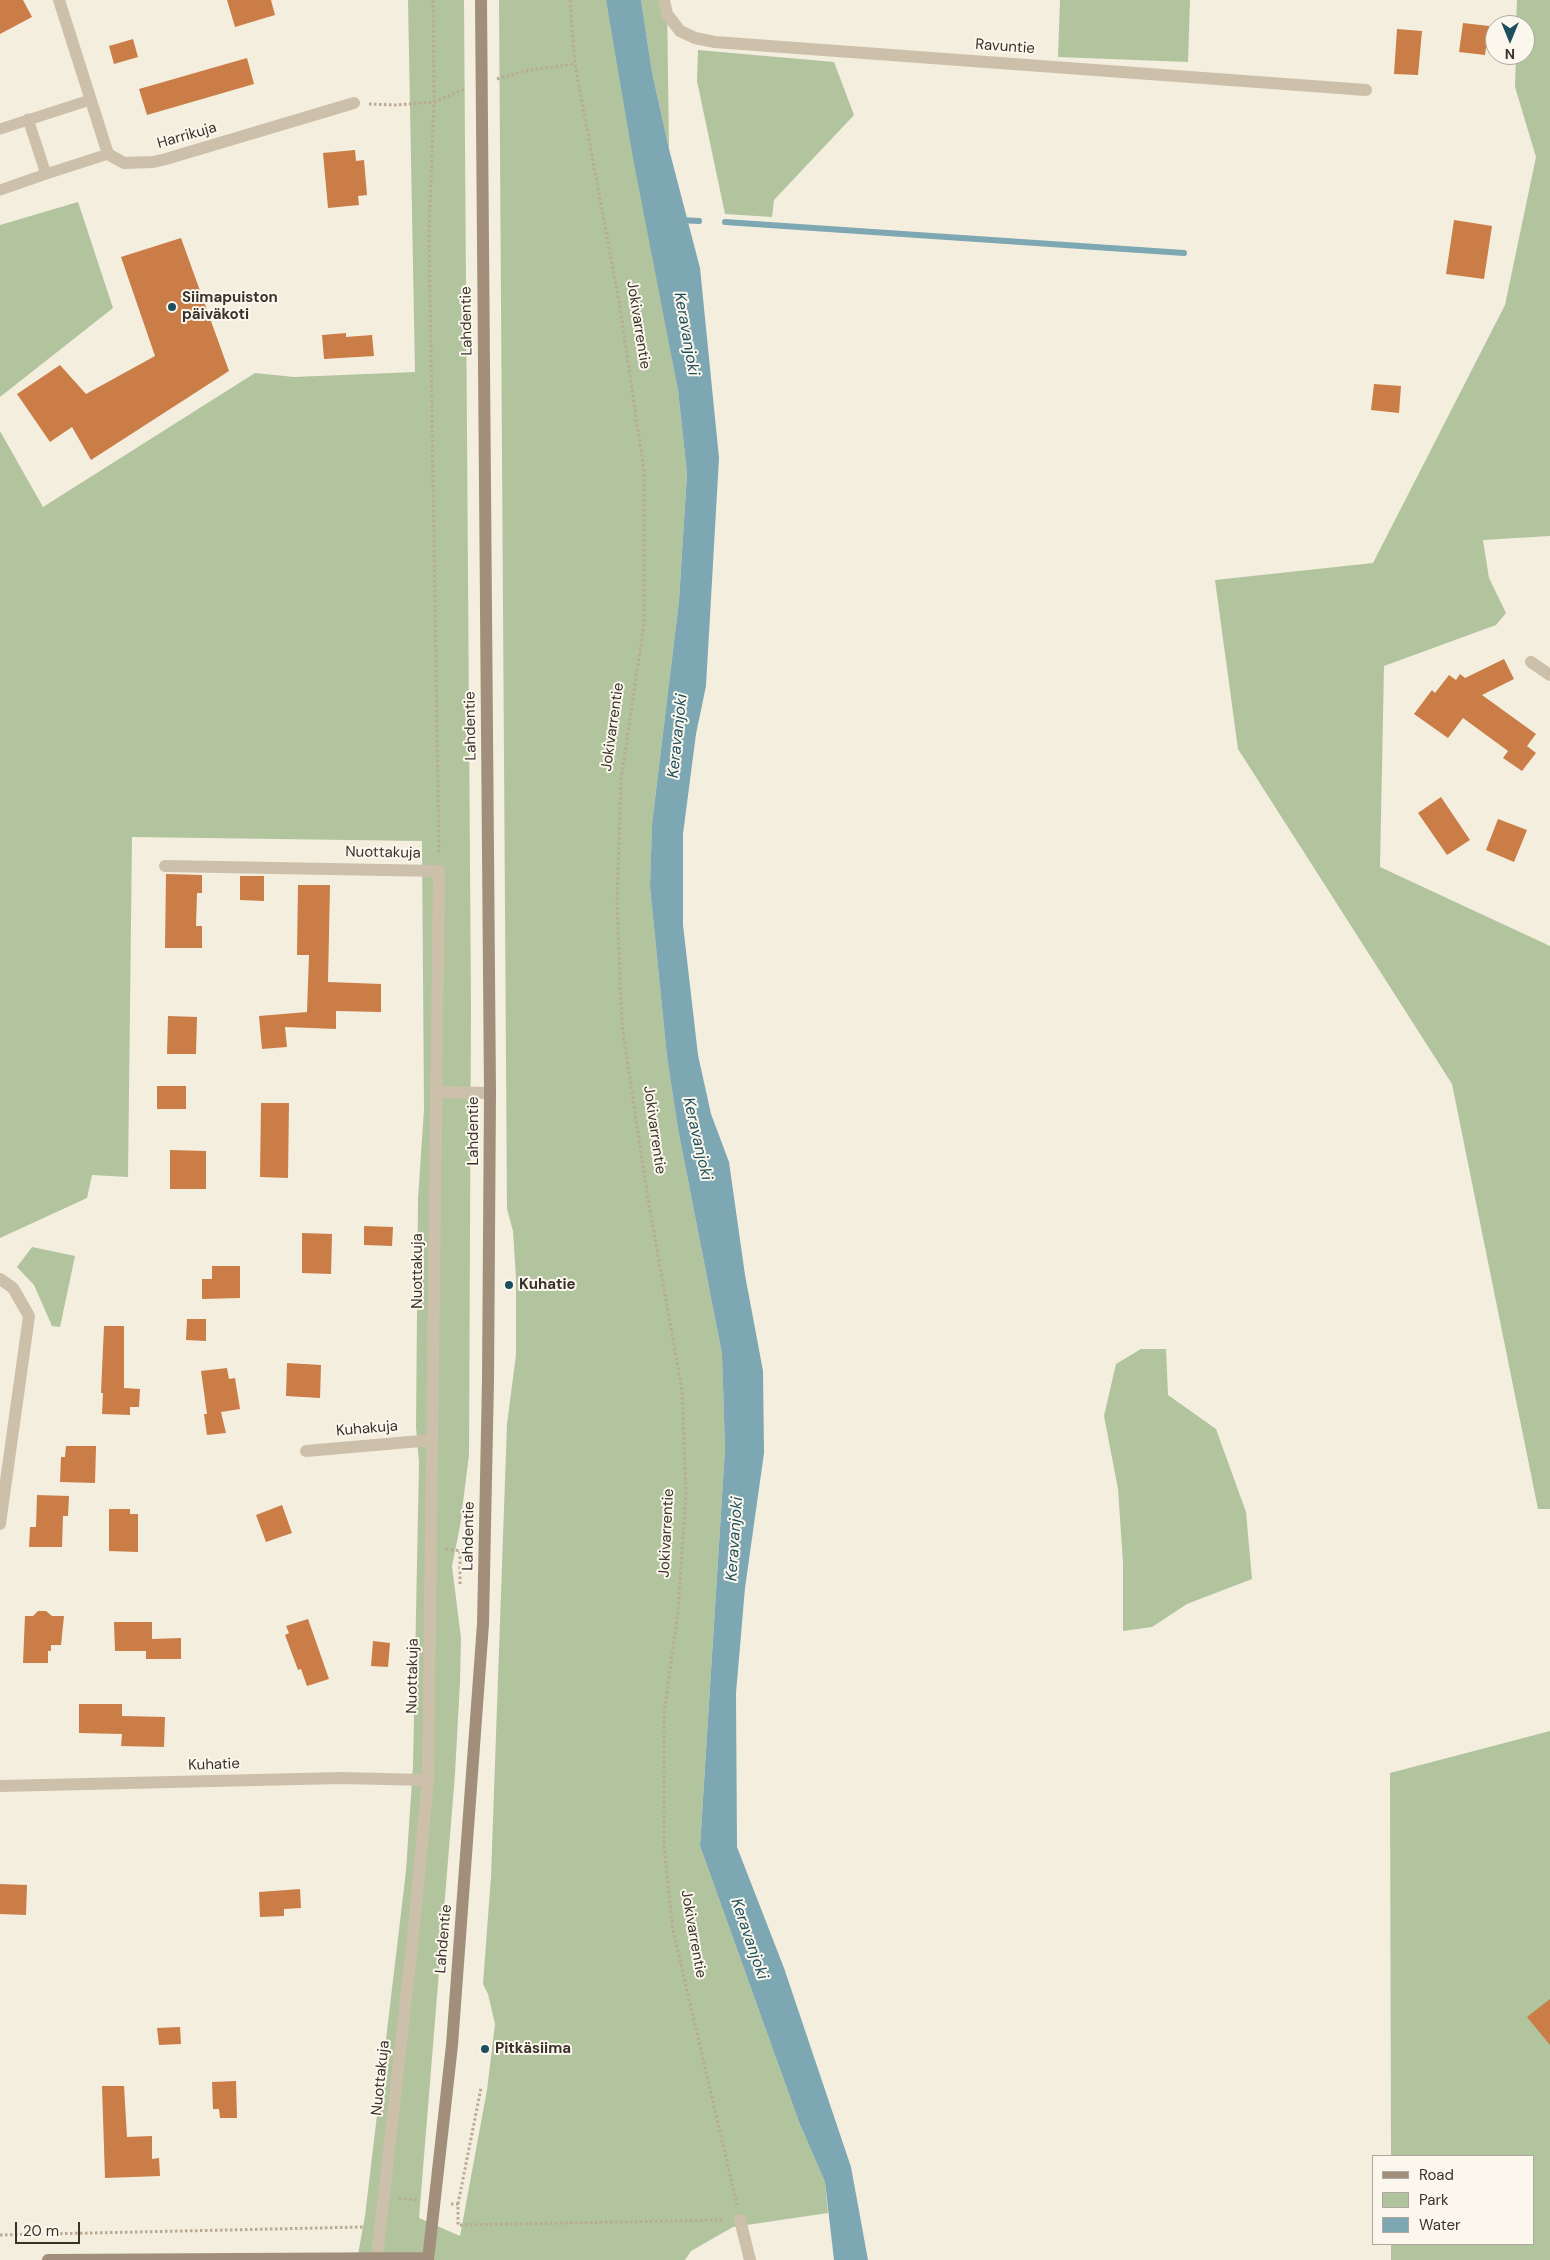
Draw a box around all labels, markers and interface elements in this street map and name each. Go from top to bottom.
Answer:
north arrow [1485,15,1535,65]
street label: Ravuntie [975,36,1035,58]
text: N [1505,45,1515,63]
street label: Harrikuja [155,119,219,153]
street label: Jokivarrentie [622,280,654,370]
street label: Lahdentie [457,286,477,356]
place label: Siimapuiston päiväkoti [182,289,278,324]
water label: Keravanjoki [669,291,703,377]
marker: Siimapuiston päiväkoti [166,301,178,313]
street label: Jokivarrentie [598,682,628,772]
street label: Lahdentie [461,691,481,761]
water label: Keravanjoki [664,693,692,779]
street label: Nuottakuja [345,843,421,863]
street label: Jokivarrentie [639,1085,669,1175]
street label: Lahdentie [465,1096,483,1166]
water label: Keravanjoki [678,1096,716,1182]
street label: Nuottakuja [409,1233,427,1309]
place label: Kuhatie [519,1276,576,1294]
marker: Kuhatie [503,1279,515,1291]
street label: Kuhakuja [335,1417,399,1441]
street label: Jokivarrentie [656,1488,678,1578]
water label: Keravanjoki [722,1496,748,1582]
street label: Lahdentie [459,1501,479,1571]
street label: Nuottakuja [403,1638,423,1714]
street label: Kuhatie [188,1755,240,1775]
street label: Jokivarrentie [676,1889,710,1979]
water label: Keravanjoki [726,1896,772,1982]
street label: Lahdentie [432,1904,456,1974]
street label: Nuottakuja [368,2040,394,2116]
place label: Pitkäsiima [495,2040,571,2058]
marker: Pitkäsiima [479,2043,491,2055]
legend [1372,2155,1535,2245]
text: Road [1419,2165,1454,2185]
text: Park [1419,2190,1449,2210]
scale bar [18,2212,82,2244]
text: Water [1419,2215,1460,2235]
text: 20 m [23,2221,59,2241]

